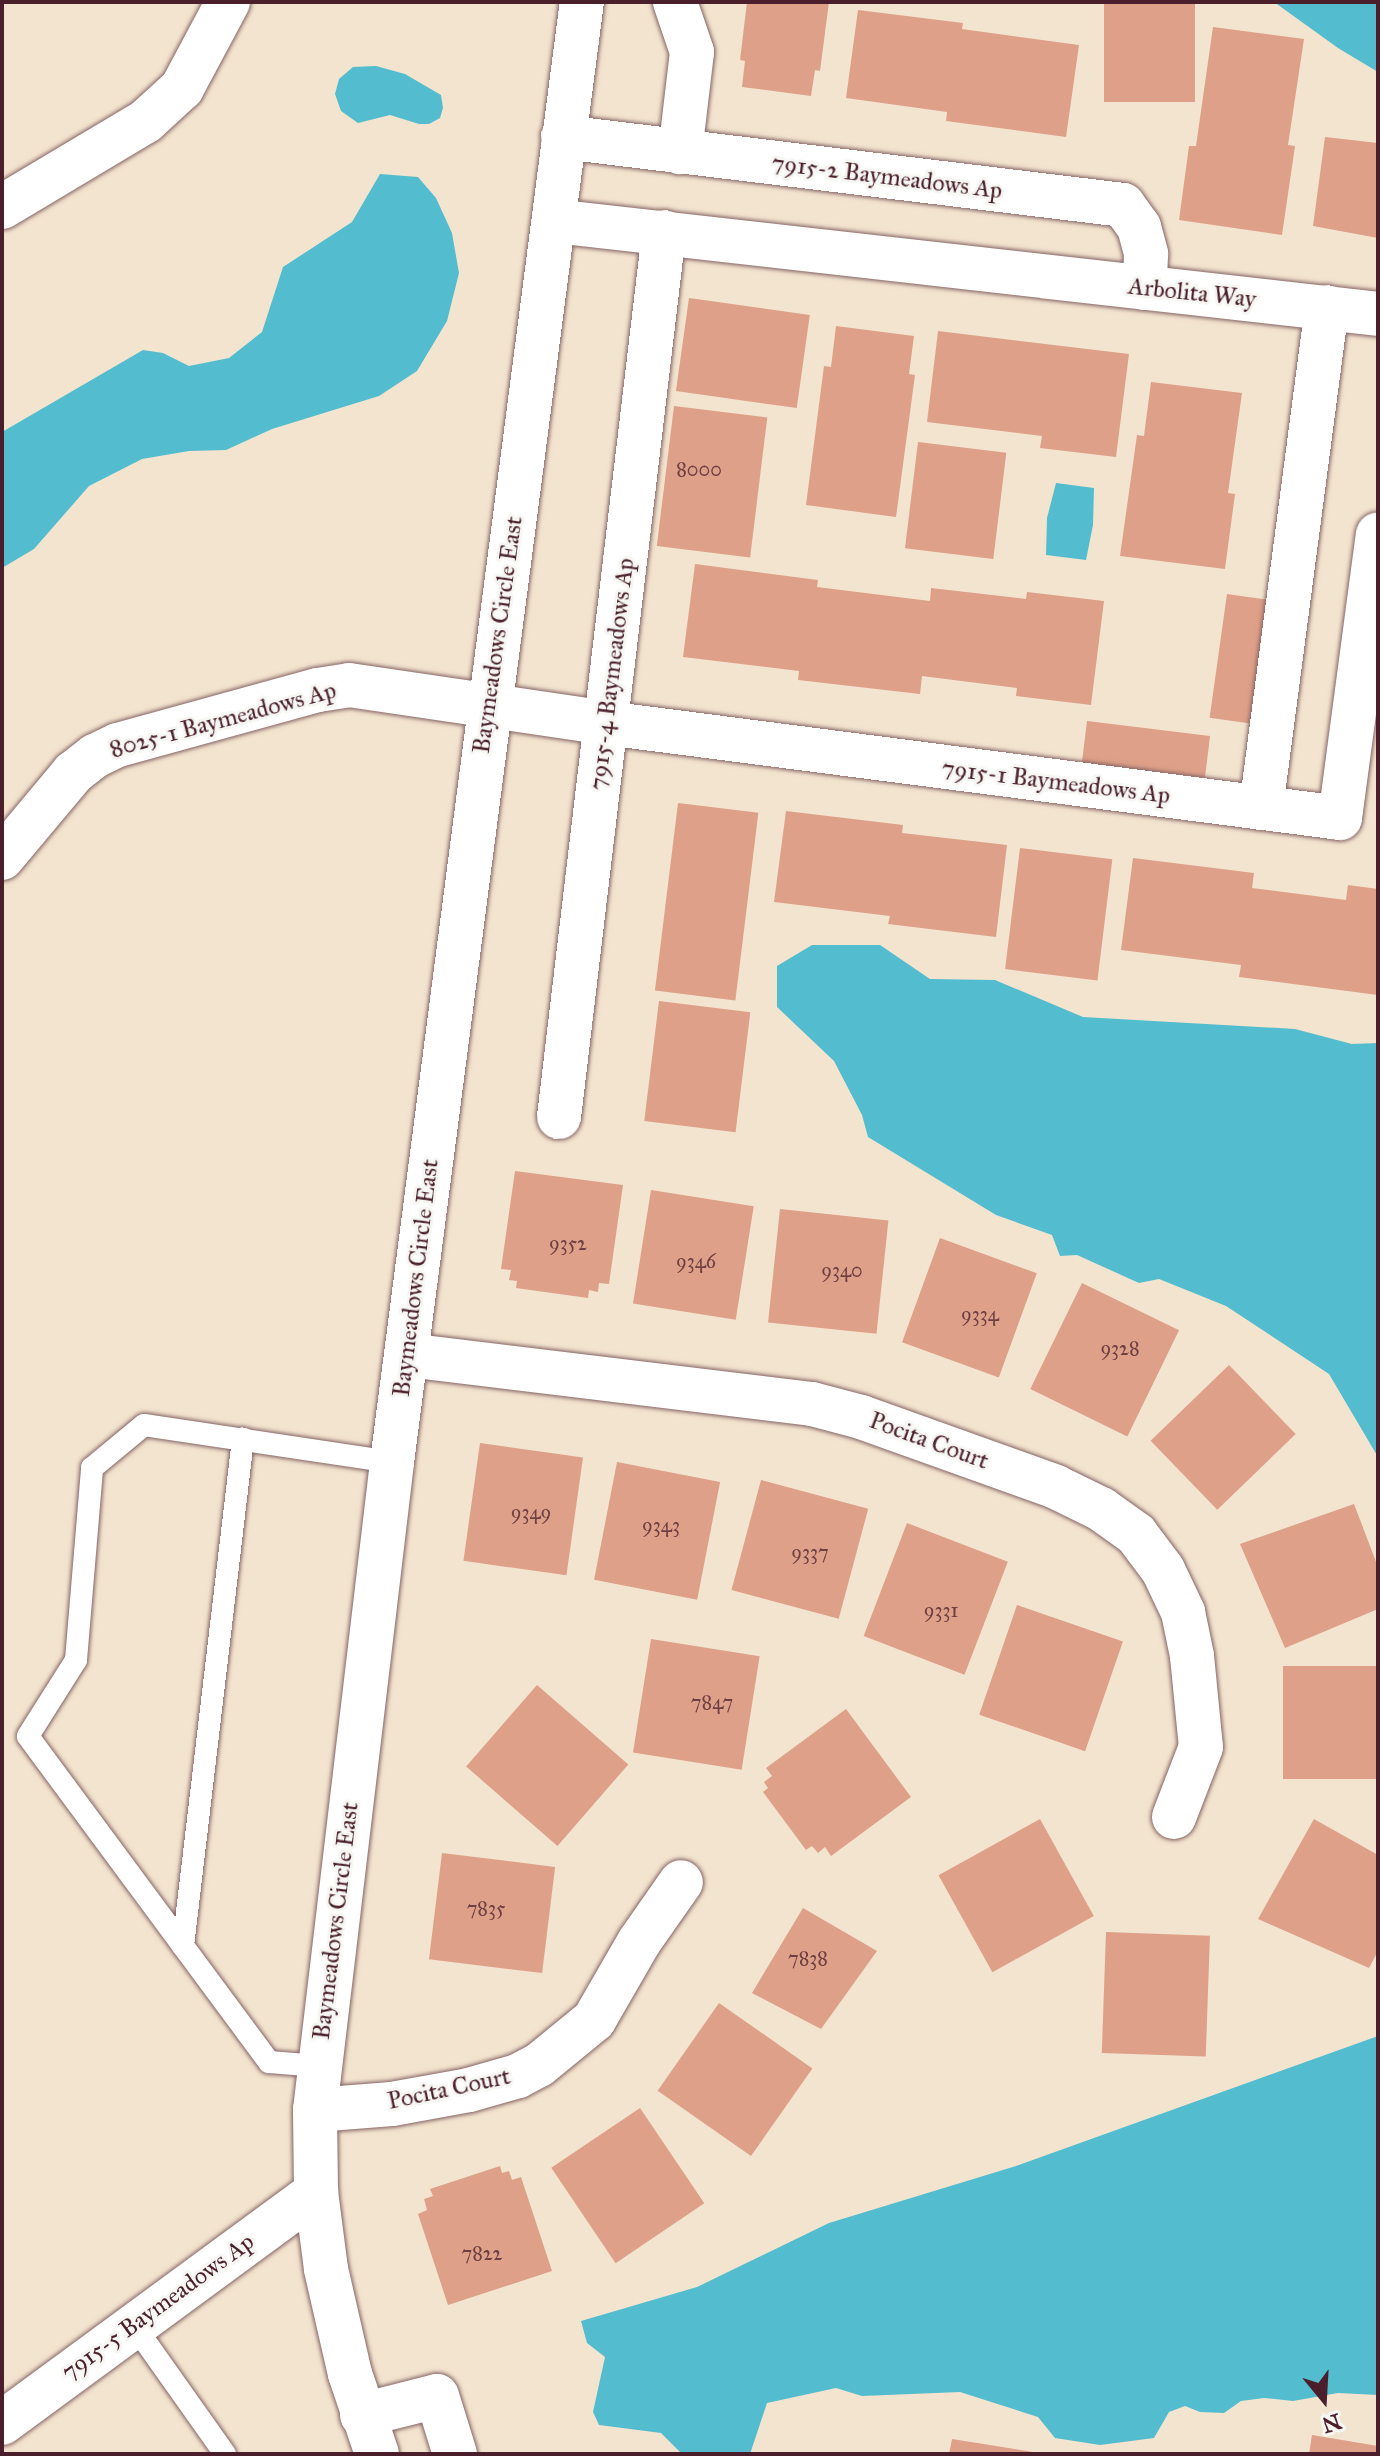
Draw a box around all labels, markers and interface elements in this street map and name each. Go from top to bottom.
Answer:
street label: 7915-2 Baymeadows Ap [770,149,1004,205]
street label: Arbolita Way [1127,272,1257,314]
house number: 8000 [676,457,722,481]
street label: Baymeadows Circle East [467,515,529,755]
street label: 7915-4 Baymeadows Ap [583,556,641,792]
street label: 8025-1 Baymeadows Ap [107,676,339,764]
street label: 7915-1 Baymeadows Ap [940,754,1172,810]
street label: Baymeadows Circle East [387,1158,445,1398]
house number: 9352 [549,1231,587,1255]
house number: 9346 [676,1249,716,1273]
house number: 9340 [821,1258,863,1282]
house number: 9334 [961,1302,999,1326]
house number: 9328 [1100,1336,1140,1360]
street label: Pocita Court [865,1406,993,1476]
house number: 9349 [511,1500,551,1524]
house number: 9343 [642,1513,680,1537]
house number: 9337 [791,1540,829,1564]
house number: 9331 [924,1598,958,1622]
house number: 7847 [691,1690,733,1714]
street label: Baymeadows Circle East [307,1801,365,2041]
house number: 7835 [467,1896,505,1920]
house number: 7838 [788,1946,828,1970]
street label: Pocita Court [385,2062,513,2116]
street label: 7915-5 Baymeadows Ap [56,2227,260,2387]
house number: 7822 [462,2241,502,2265]
north arrow [1284,2360,1364,2440]
text: N [1319,2408,1345,2439]

